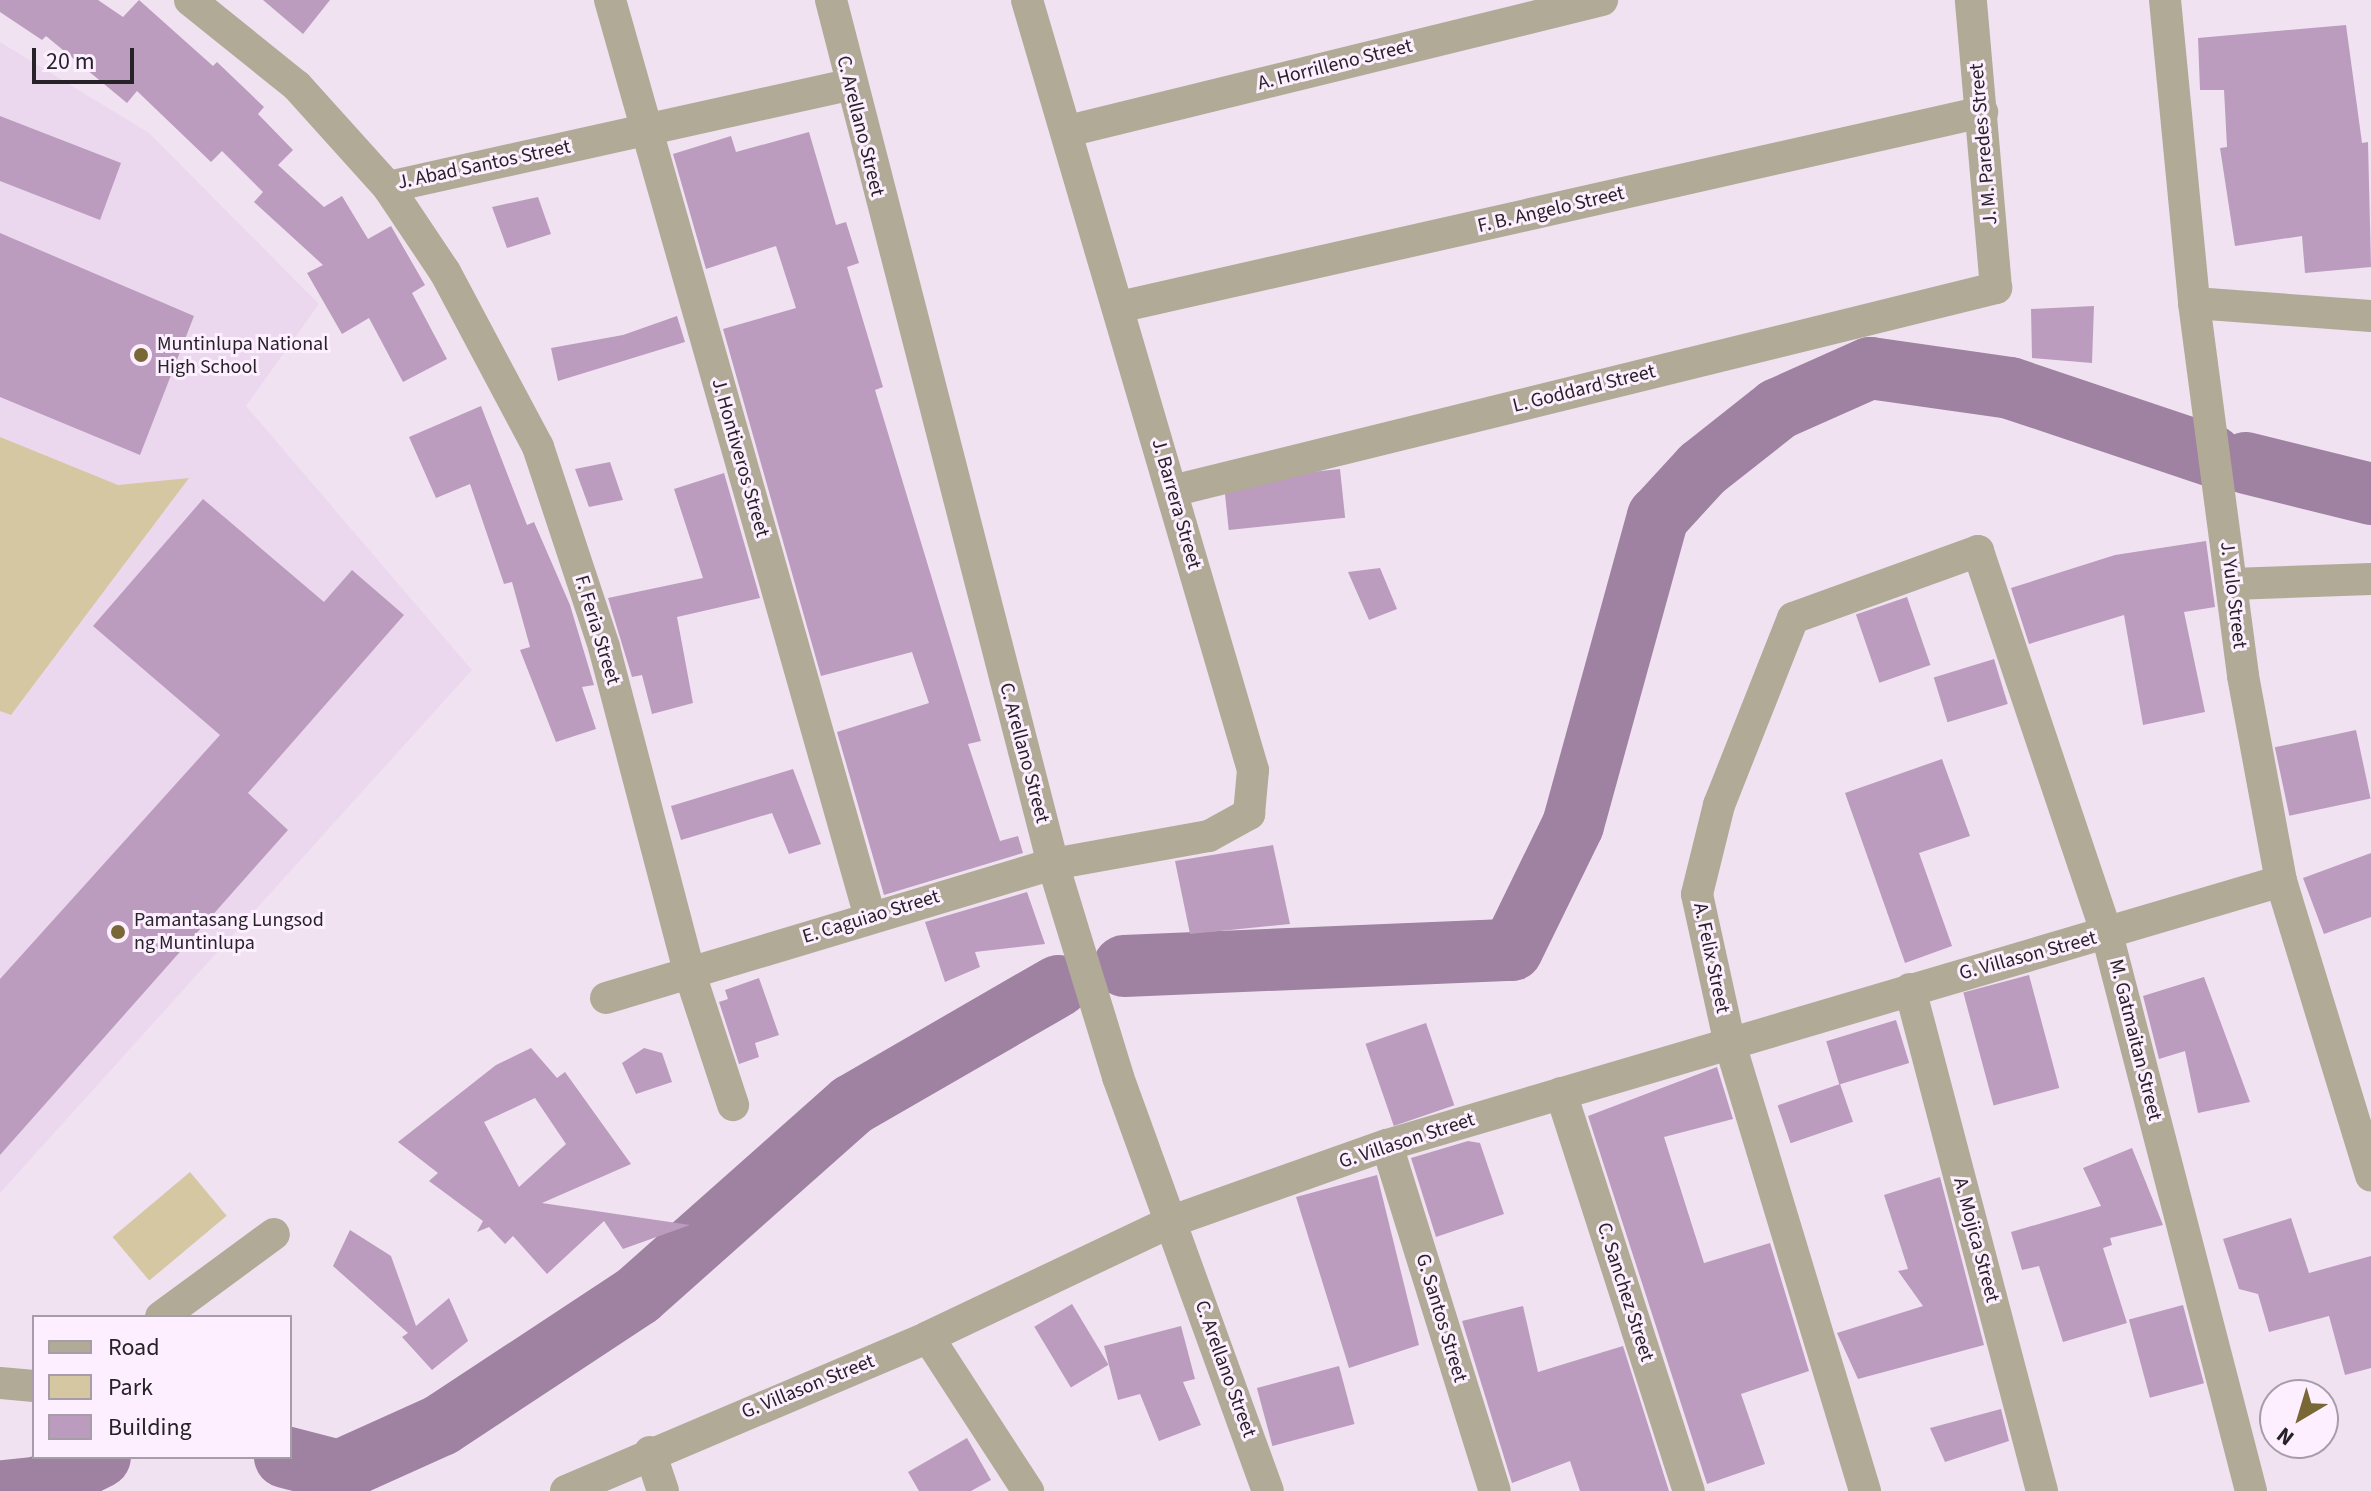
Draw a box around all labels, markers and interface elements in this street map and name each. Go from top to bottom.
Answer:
scale bar [36,32,138,82]
street label: A. Horrilleno Street [1255,34,1415,96]
text: 20 m [46,44,95,79]
street label: C. Arellano Street [831,53,889,199]
street label: J. M. Paredes Street [1965,62,2003,226]
street label: J. Abad Santos Street [395,135,573,195]
street label: F. B. Angelo Street [1475,181,1627,239]
place label: Muntinlupa National High School [157,332,328,379]
marker: Muntinlupa National High School [132,346,150,364]
street label: L. Goddard Street [1510,360,1658,418]
street label: J. Hontiveros Street [706,376,774,540]
street label: J. Barrera Street [1146,436,1206,572]
street label: J. Yulo Street [2215,540,2251,650]
street label: F. Feria Street [569,572,625,688]
street label: C. Arellano Street [994,680,1054,826]
street label: E. Caguiao Street [800,885,942,949]
street label: A. Felix Street [1688,901,1734,1015]
place label: Pamantasang Lungsod ng Muntinlupa [134,908,324,955]
marker: Pamantasang Lungsod ng Muntinlupa [109,923,127,941]
street label: G. Villason Street [1957,926,2099,986]
street label: M. Gatmaitan Street [2103,957,2167,1123]
street label: G. Villason Street [1336,1108,1478,1174]
street label: A. Mojica Street [1948,1175,2004,1305]
street label: C. Sanchez Street [1591,1220,1659,1364]
street label: G. Santos Street [1410,1251,1472,1385]
street label: C. Arellano Street [1189,1297,1261,1441]
legend [32,1315,292,1459]
text: Road [108,1330,160,1365]
street label: G. Villason Street [738,1349,878,1425]
text: Park [108,1370,153,1405]
north arrow [2259,1379,2339,1459]
text: Building [108,1410,192,1445]
text: N [2270,1419,2301,1453]

